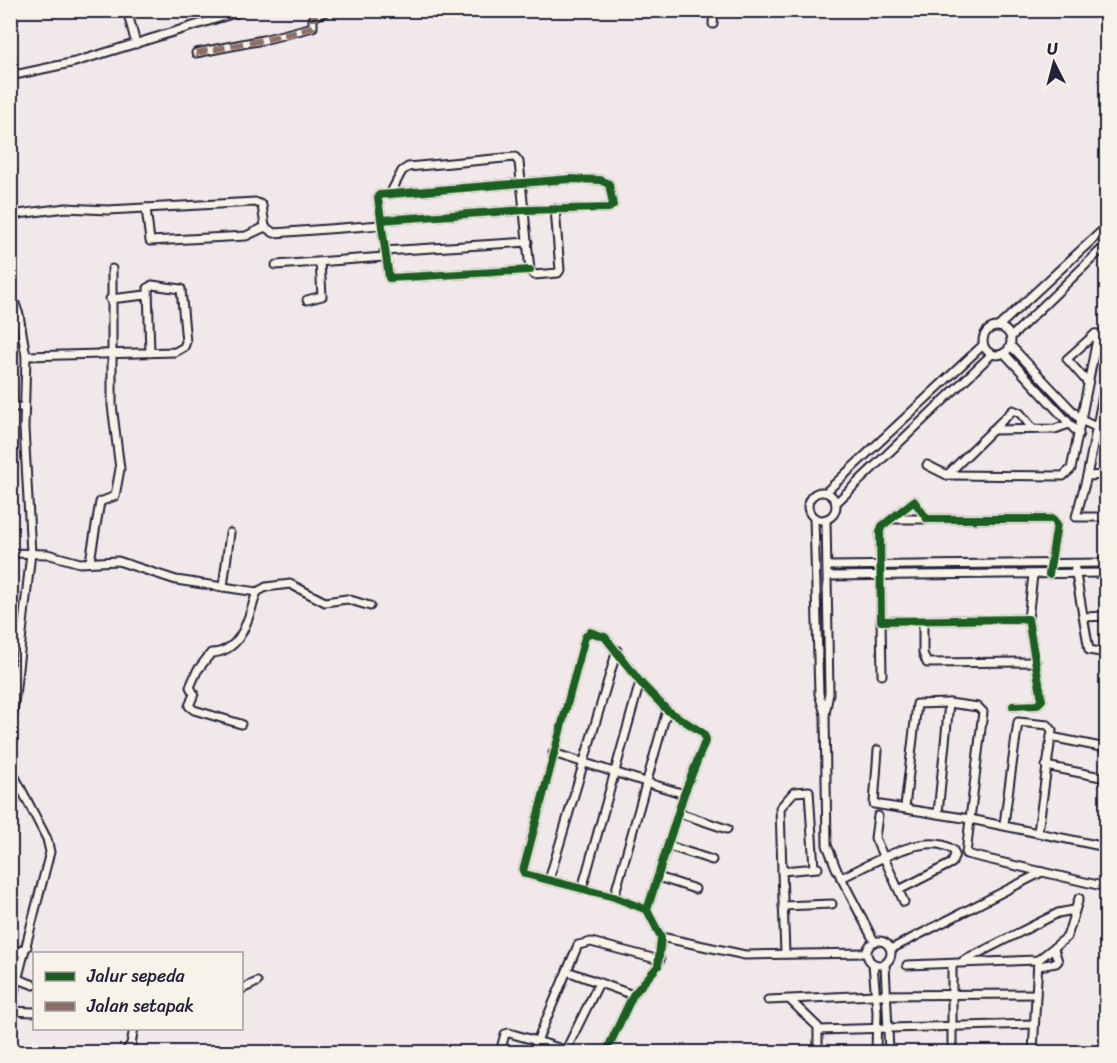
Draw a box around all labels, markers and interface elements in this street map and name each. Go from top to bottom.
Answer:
north arrow [1024,33,1084,93]
text: U [1046,33,1061,64]
legend [33,952,243,1030]
text: Jalur sepeda [86,960,186,992]
text: Jalan setapak [86,990,194,1022]

